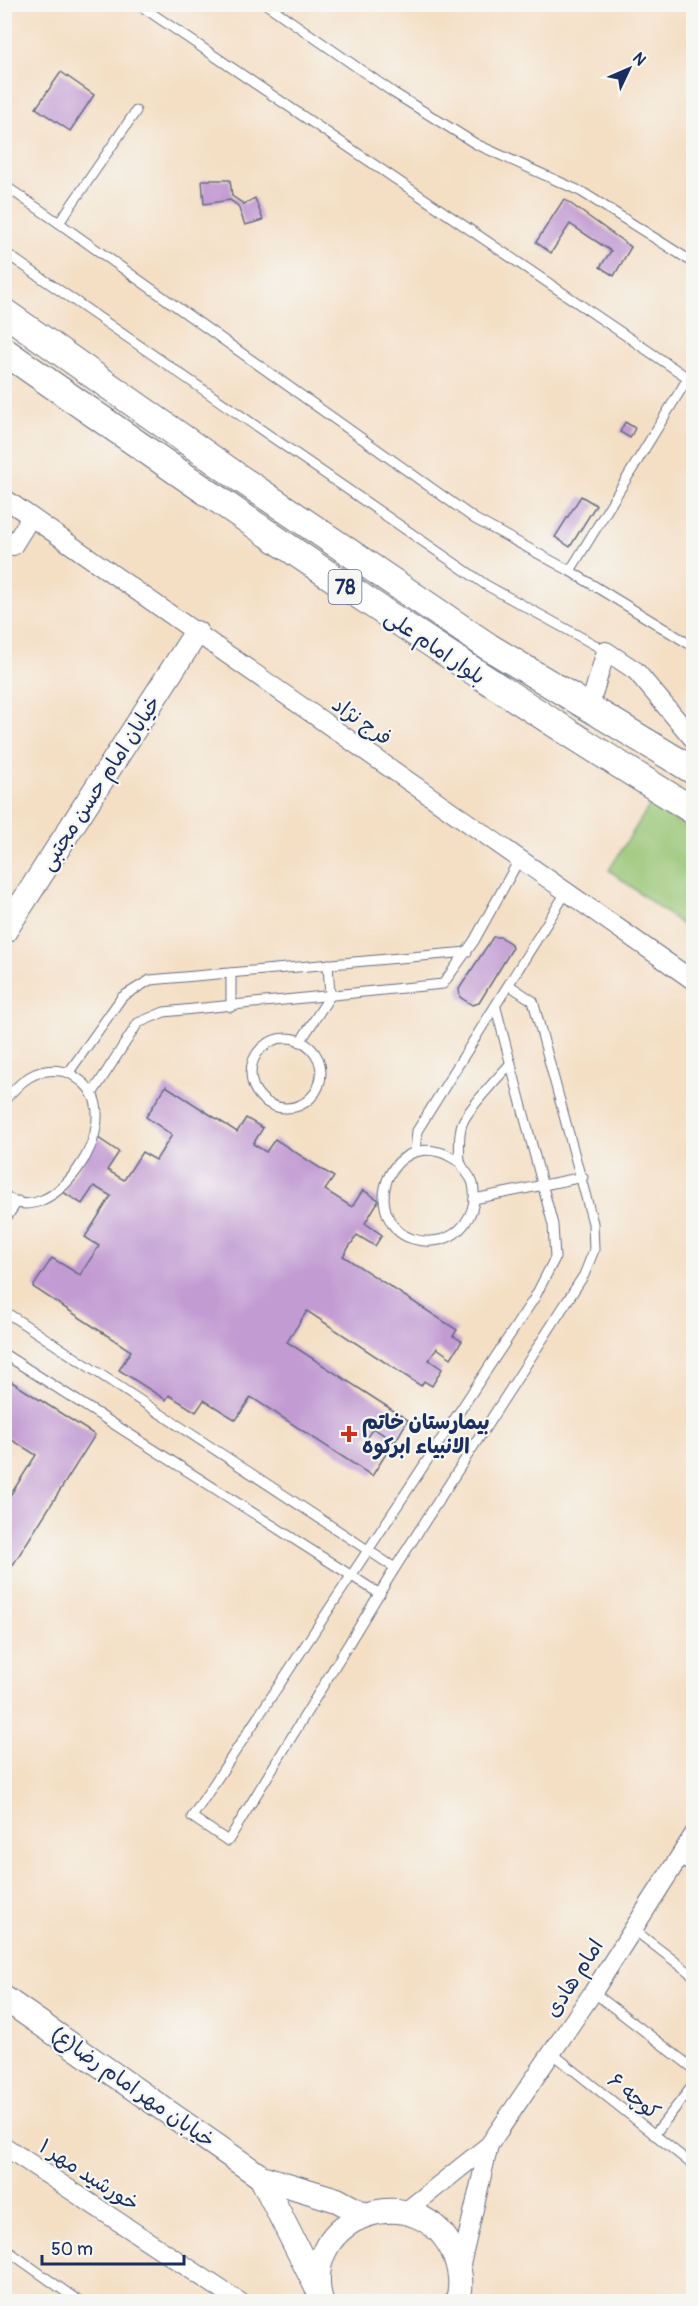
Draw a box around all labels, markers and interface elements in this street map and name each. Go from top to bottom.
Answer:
north arrow [599,39,659,99]
text: N [628,48,650,70]
road number: 78 [328,570,362,604]
street label: بلوار امام علی [378,604,490,693]
street label: خیابان امام حسن مجتبی [34,691,169,877]
street label: فرج نژاد [326,691,397,752]
place label: بیمارستان خاتم الانبیاء ابرکوه [362,1409,490,1460]
marker: بیمارستان خاتم الانبیاء ابرکوه [340,1425,358,1443]
street label: امام هادی [539,1934,611,2024]
street label: خیابان مهر امام رضا(ع) [44,2021,220,2156]
street label: کوچه ۶ [602,2067,666,2126]
street label: خورشید مهر ۱ [34,2133,144,2218]
scale bar [42,2228,184,2266]
text: 50 m [51,2238,93,2261]

